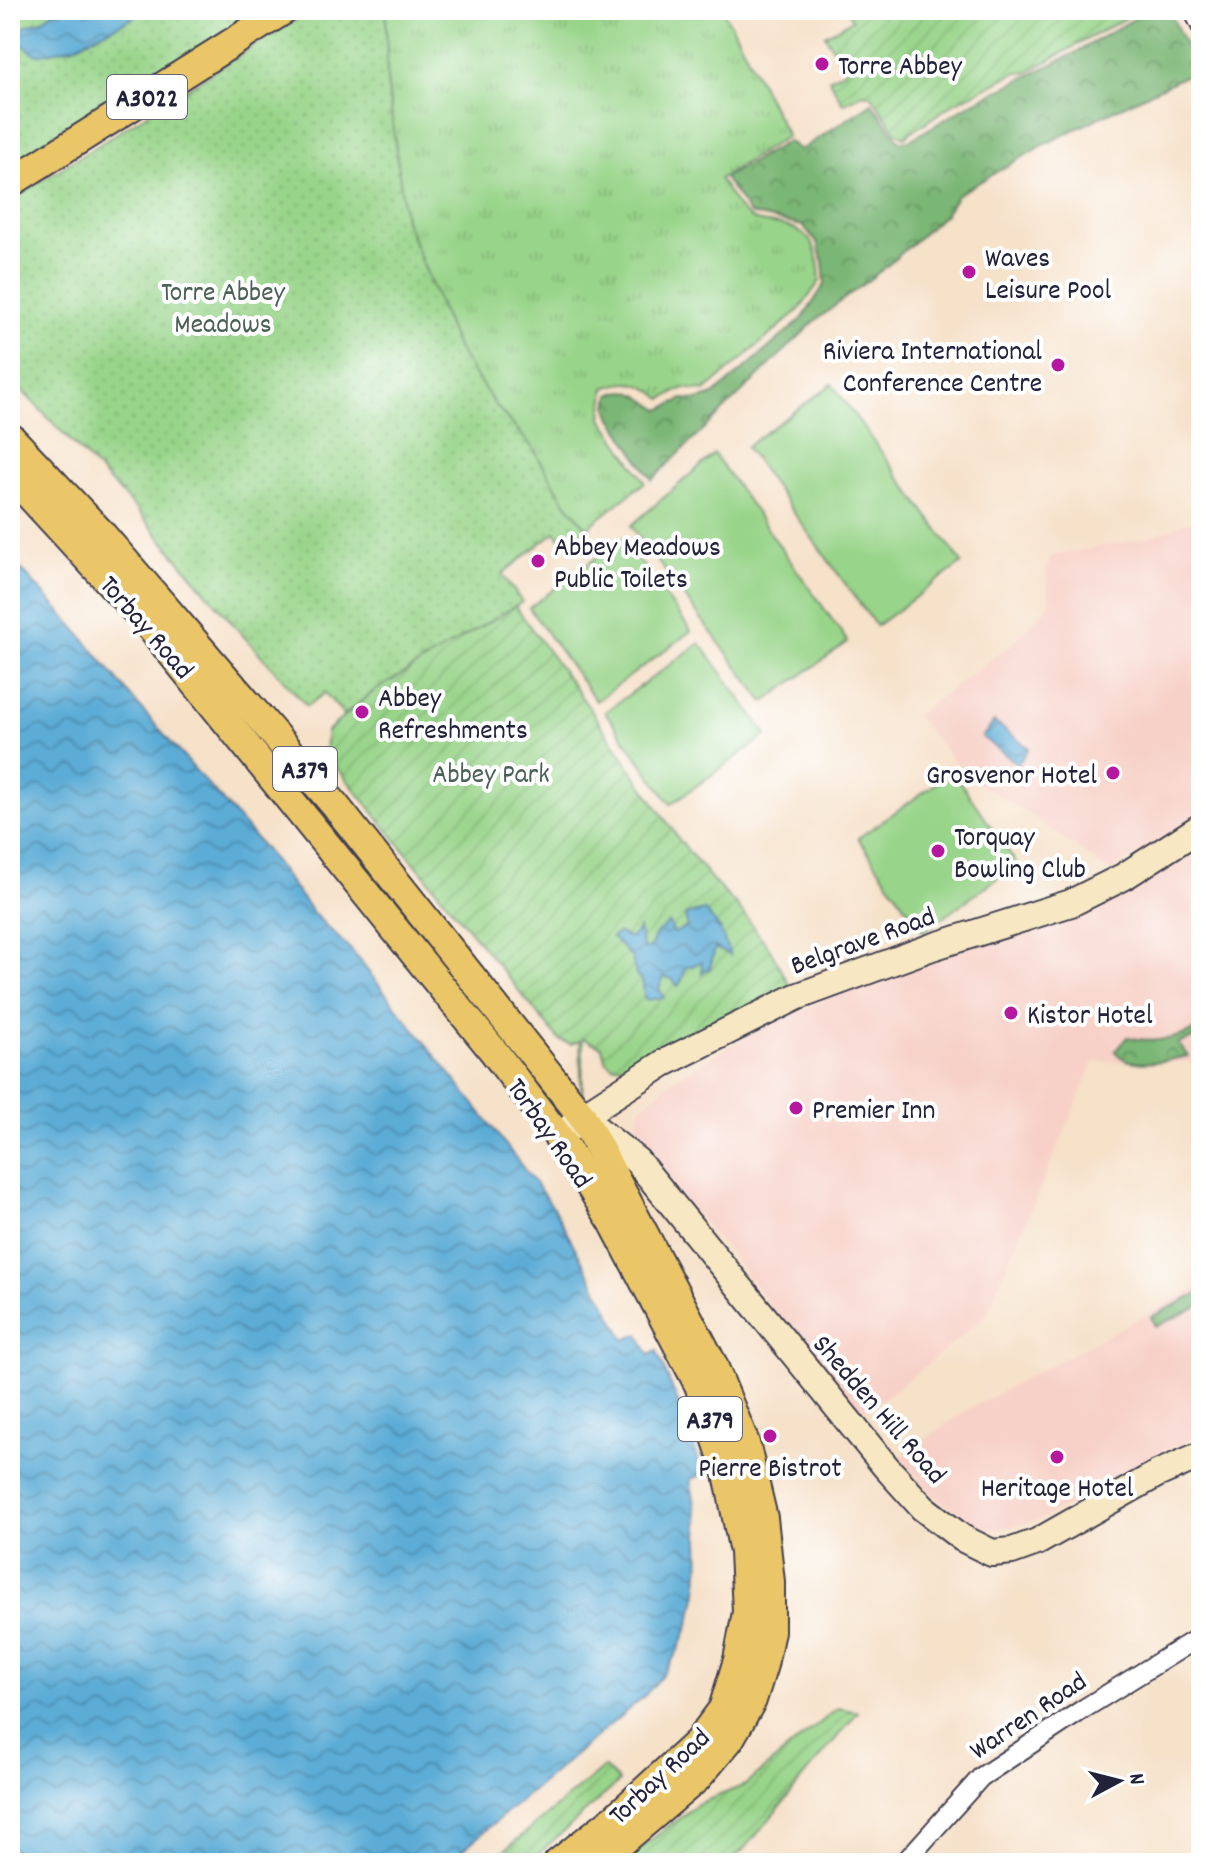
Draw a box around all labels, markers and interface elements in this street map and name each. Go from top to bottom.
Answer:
place label: Torre Abbey [838,49,963,89]
marker: Torre Abbey [813,55,831,73]
road number: A3022 [107,75,187,119]
place label: Waves Leisure Pool [985,241,1112,313]
marker: Waves Leisure Pool [960,263,978,281]
park label: Torre Abbey Meadows [161,275,286,347]
place label: Riviera International Conference Centre [823,334,1042,406]
marker: Riviera International Conference Centre [1049,356,1067,374]
place label: Abbey Meadows Public Toilets [554,530,721,602]
marker: Abbey Meadows Public Toilets [529,552,547,570]
street label: Torbay Road [88,568,201,690]
place label: Abbey Refreshments [378,681,528,753]
marker: Abbey Refreshments [353,703,371,721]
road number: A379 [273,747,337,791]
park label: Abbey Park [432,757,550,797]
place label: Grosvenor Hotel [926,758,1097,798]
marker: Grosvenor Hotel [1104,764,1122,782]
place label: Torquay Bowling Club [954,820,1086,892]
marker: Torquay Bowling Club [929,842,947,860]
street label: Belgrave Road [786,899,941,988]
place label: Kistor Hotel [1027,998,1153,1038]
marker: Kistor Hotel [1002,1004,1020,1022]
street label: Torbay Road [494,1071,600,1198]
place label: Premier Inn [812,1093,935,1133]
marker: Premier Inn [787,1099,805,1117]
street label: Shedden Hill Road [801,1328,954,1495]
road number: A379 [678,1397,742,1441]
marker: Pierre Bistrot [761,1427,779,1445]
marker: Heritage Hotel [1048,1448,1066,1466]
place label: Pierre Bistrot [698,1451,842,1491]
place label: Heritage Hotel [981,1471,1134,1511]
street label: Warren Road [963,1664,1097,1772]
street label: Torbay Road [601,1721,721,1837]
north arrow [1079,1741,1159,1821]
text: N [1119,1772,1151,1786]

